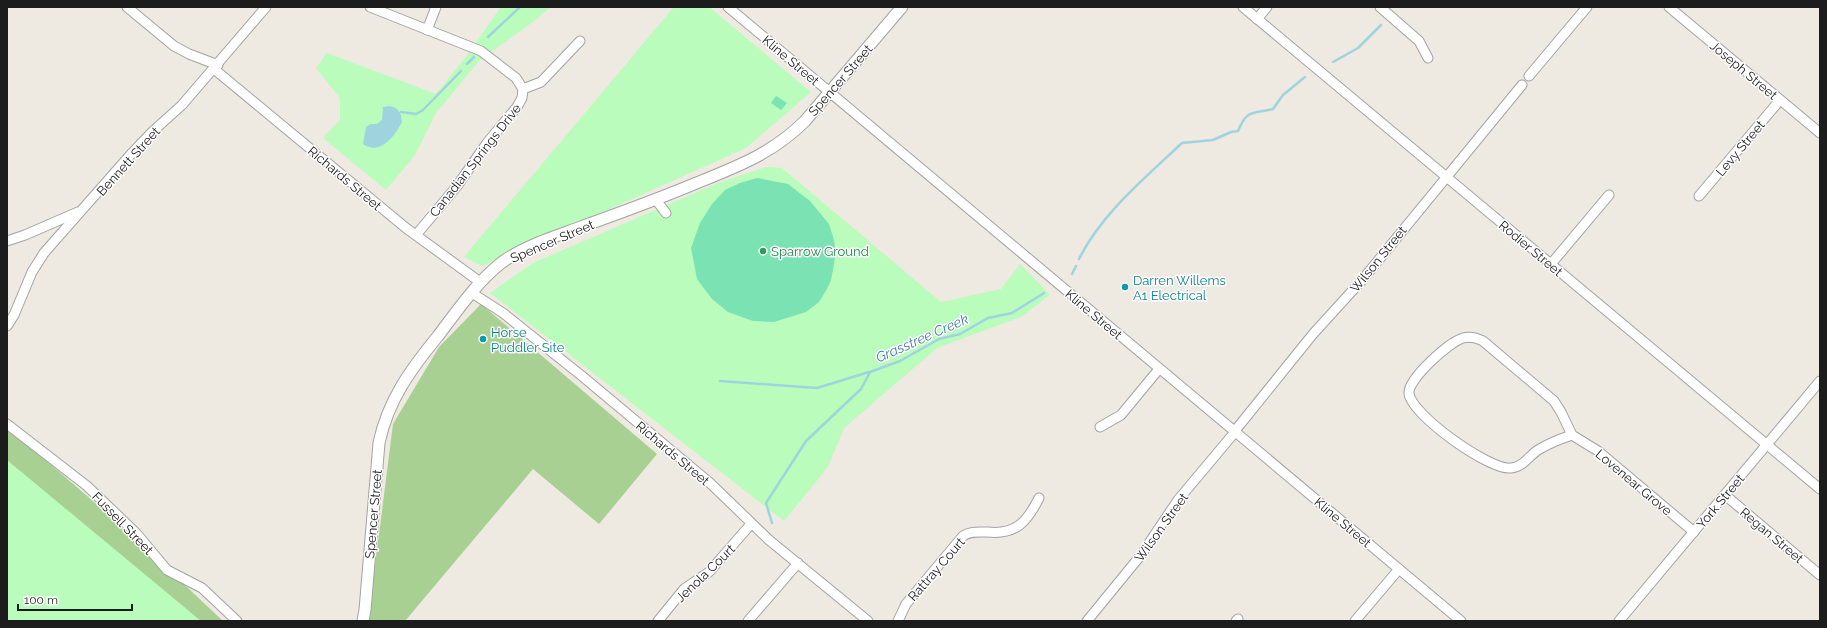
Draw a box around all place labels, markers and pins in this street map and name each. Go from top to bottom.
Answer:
place label: Sparrow Ground [771,244,869,259]
marker: Sparrow Ground [758,246,768,256]
place label: Darren Willems A1 Electrical [1133,273,1226,303]
marker: Darren Willems A1 Electrical [1120,282,1130,292]
place label: Horse Puddler Site [491,325,565,355]
marker: Horse Puddler Site [478,334,488,344]

